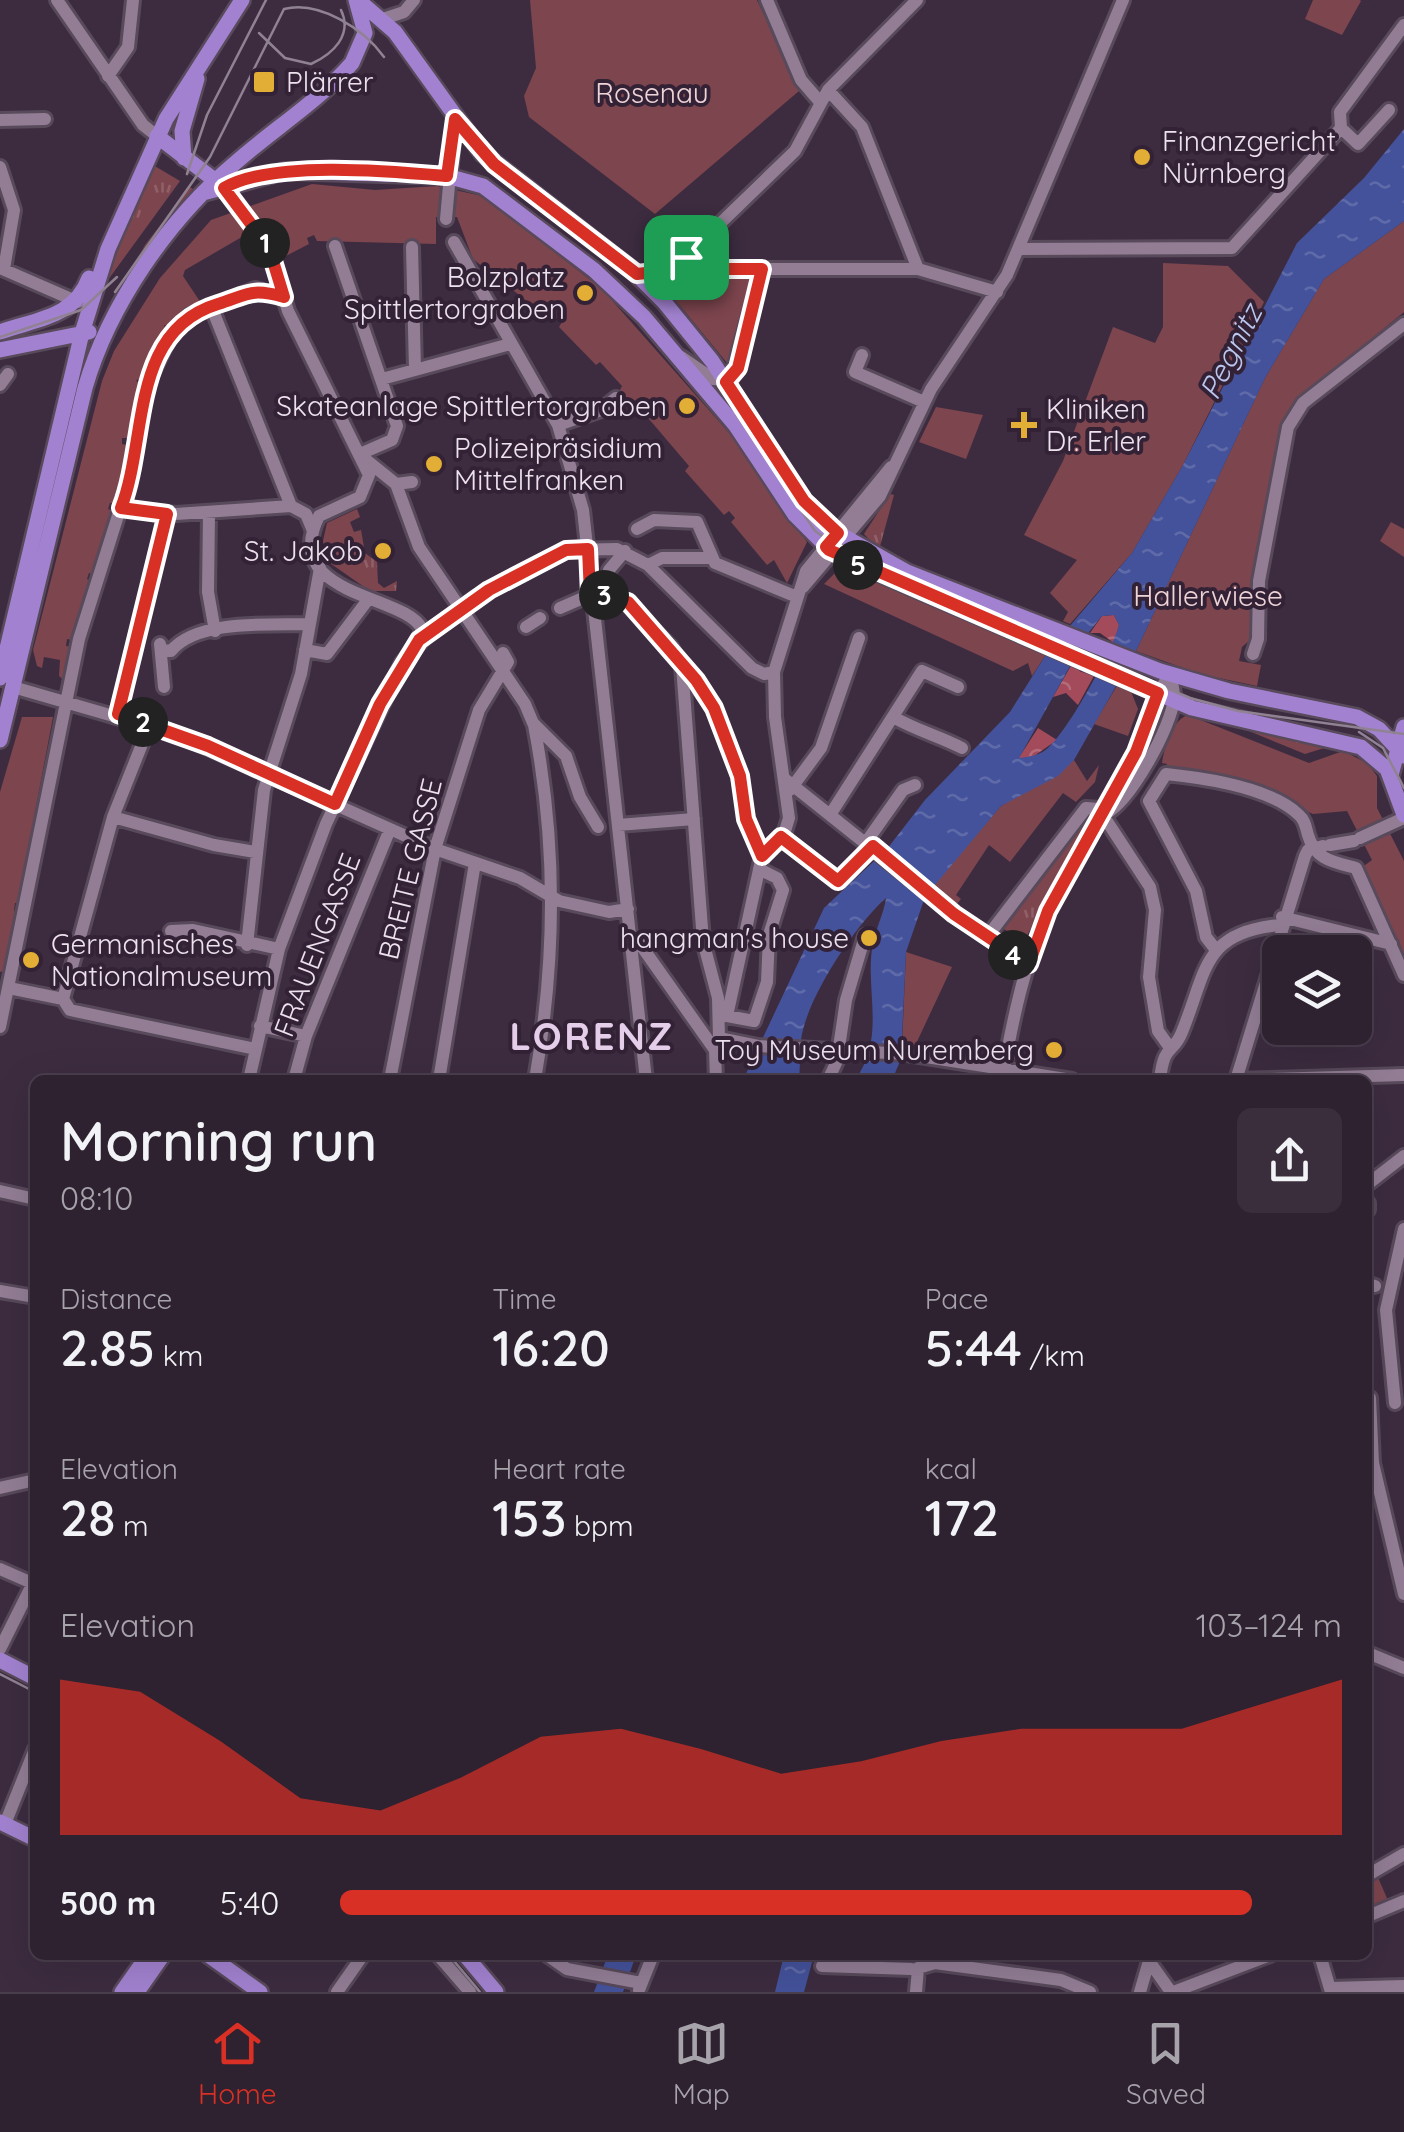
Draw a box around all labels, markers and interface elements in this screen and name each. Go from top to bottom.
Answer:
place label: Plärrer [286,64,374,99]
marker: Plärrer [251,69,277,95]
park label: Rosenau [595,75,709,110]
place label: Finanzgericht Nürnberg [1162,123,1336,190]
marker: Finanzgericht Nürnberg [1131,146,1153,168]
pin [644,215,729,300]
pin: 1 [240,218,290,268]
text: 1 [260,225,270,260]
icon: arrive [659,230,714,285]
place label: Bolzplatz Spittlertorgraben [344,259,565,326]
marker: Bolzplatz Spittlertorgraben [574,282,596,304]
water label: Pegnitz [1190,295,1271,405]
place label: Skateanlage Spittlertorgraben [276,388,667,423]
place label: Kliniken Dr. Erler [1046,391,1146,458]
marker: Skateanlage Spittlertorgraben [676,395,698,417]
marker: Kliniken Dr. Erler [1011,412,1037,438]
place label: Polizeipräsidium Mittelfranken [454,430,663,497]
marker: Polizeipräsidium Mittelfranken [423,453,445,475]
place label: St. Jakob [244,533,363,568]
marker: St. Jakob [372,540,394,562]
pin: 5 [833,540,883,590]
text: 5 [850,547,866,582]
pin: 3 [579,570,629,620]
text: 3 [596,577,612,612]
park label: Hallerwiese [1133,578,1283,613]
pin: 2 [118,697,168,747]
text: 2 [135,704,151,739]
street label: BREITE GASSE [370,775,449,963]
street label: FRAUENGASSE [265,848,368,1041]
place label: hangman's house [620,920,849,955]
place label: Germanisches Nationalmuseum [51,926,272,993]
marker: hangman's house [858,927,880,949]
pin: 4 [988,930,1038,980]
map controls [1262,935,1372,1045]
button: layers [1262,935,1372,1045]
text: 4 [1005,937,1021,972]
marker: Germanisches Nationalmuseum [20,949,42,971]
district label: LORENZ [509,1012,675,1060]
place label: Toy Museum Nuremberg [714,1032,1034,1067]
marker: Toy Museum Nuremberg [1043,1039,1065,1061]
text: Morning run [60,1106,377,1175]
button: share [1237,1108,1342,1213]
text: 08:10 [60,1178,133,1218]
text: Distance [60,1281,172,1316]
text: Time [492,1281,557,1316]
text: Pace [925,1281,989,1316]
text: 2.85 [60,1316,155,1379]
text: 16:20 [492,1316,610,1379]
text: 5:44 [925,1316,1022,1379]
text: km [155,1338,203,1373]
text: /km [1022,1338,1085,1373]
text: Elevation [60,1451,178,1486]
text: Heart rate [492,1451,626,1486]
text: kcal [925,1451,977,1486]
text: 28 [60,1486,115,1549]
text: 153 [492,1486,566,1549]
text: 172 [925,1486,999,1549]
text: m [115,1508,149,1543]
text: bpm [566,1508,634,1543]
text: Elevation [60,1605,195,1645]
text: 103–124 m [1196,1605,1342,1645]
text: 500 m [60,1883,156,1923]
text: 5:40 [220,1883,279,1923]
tab: Home [198,2016,277,2111]
tab: Map [673,2016,730,2111]
tab: Saved [1126,2016,1206,2111]

